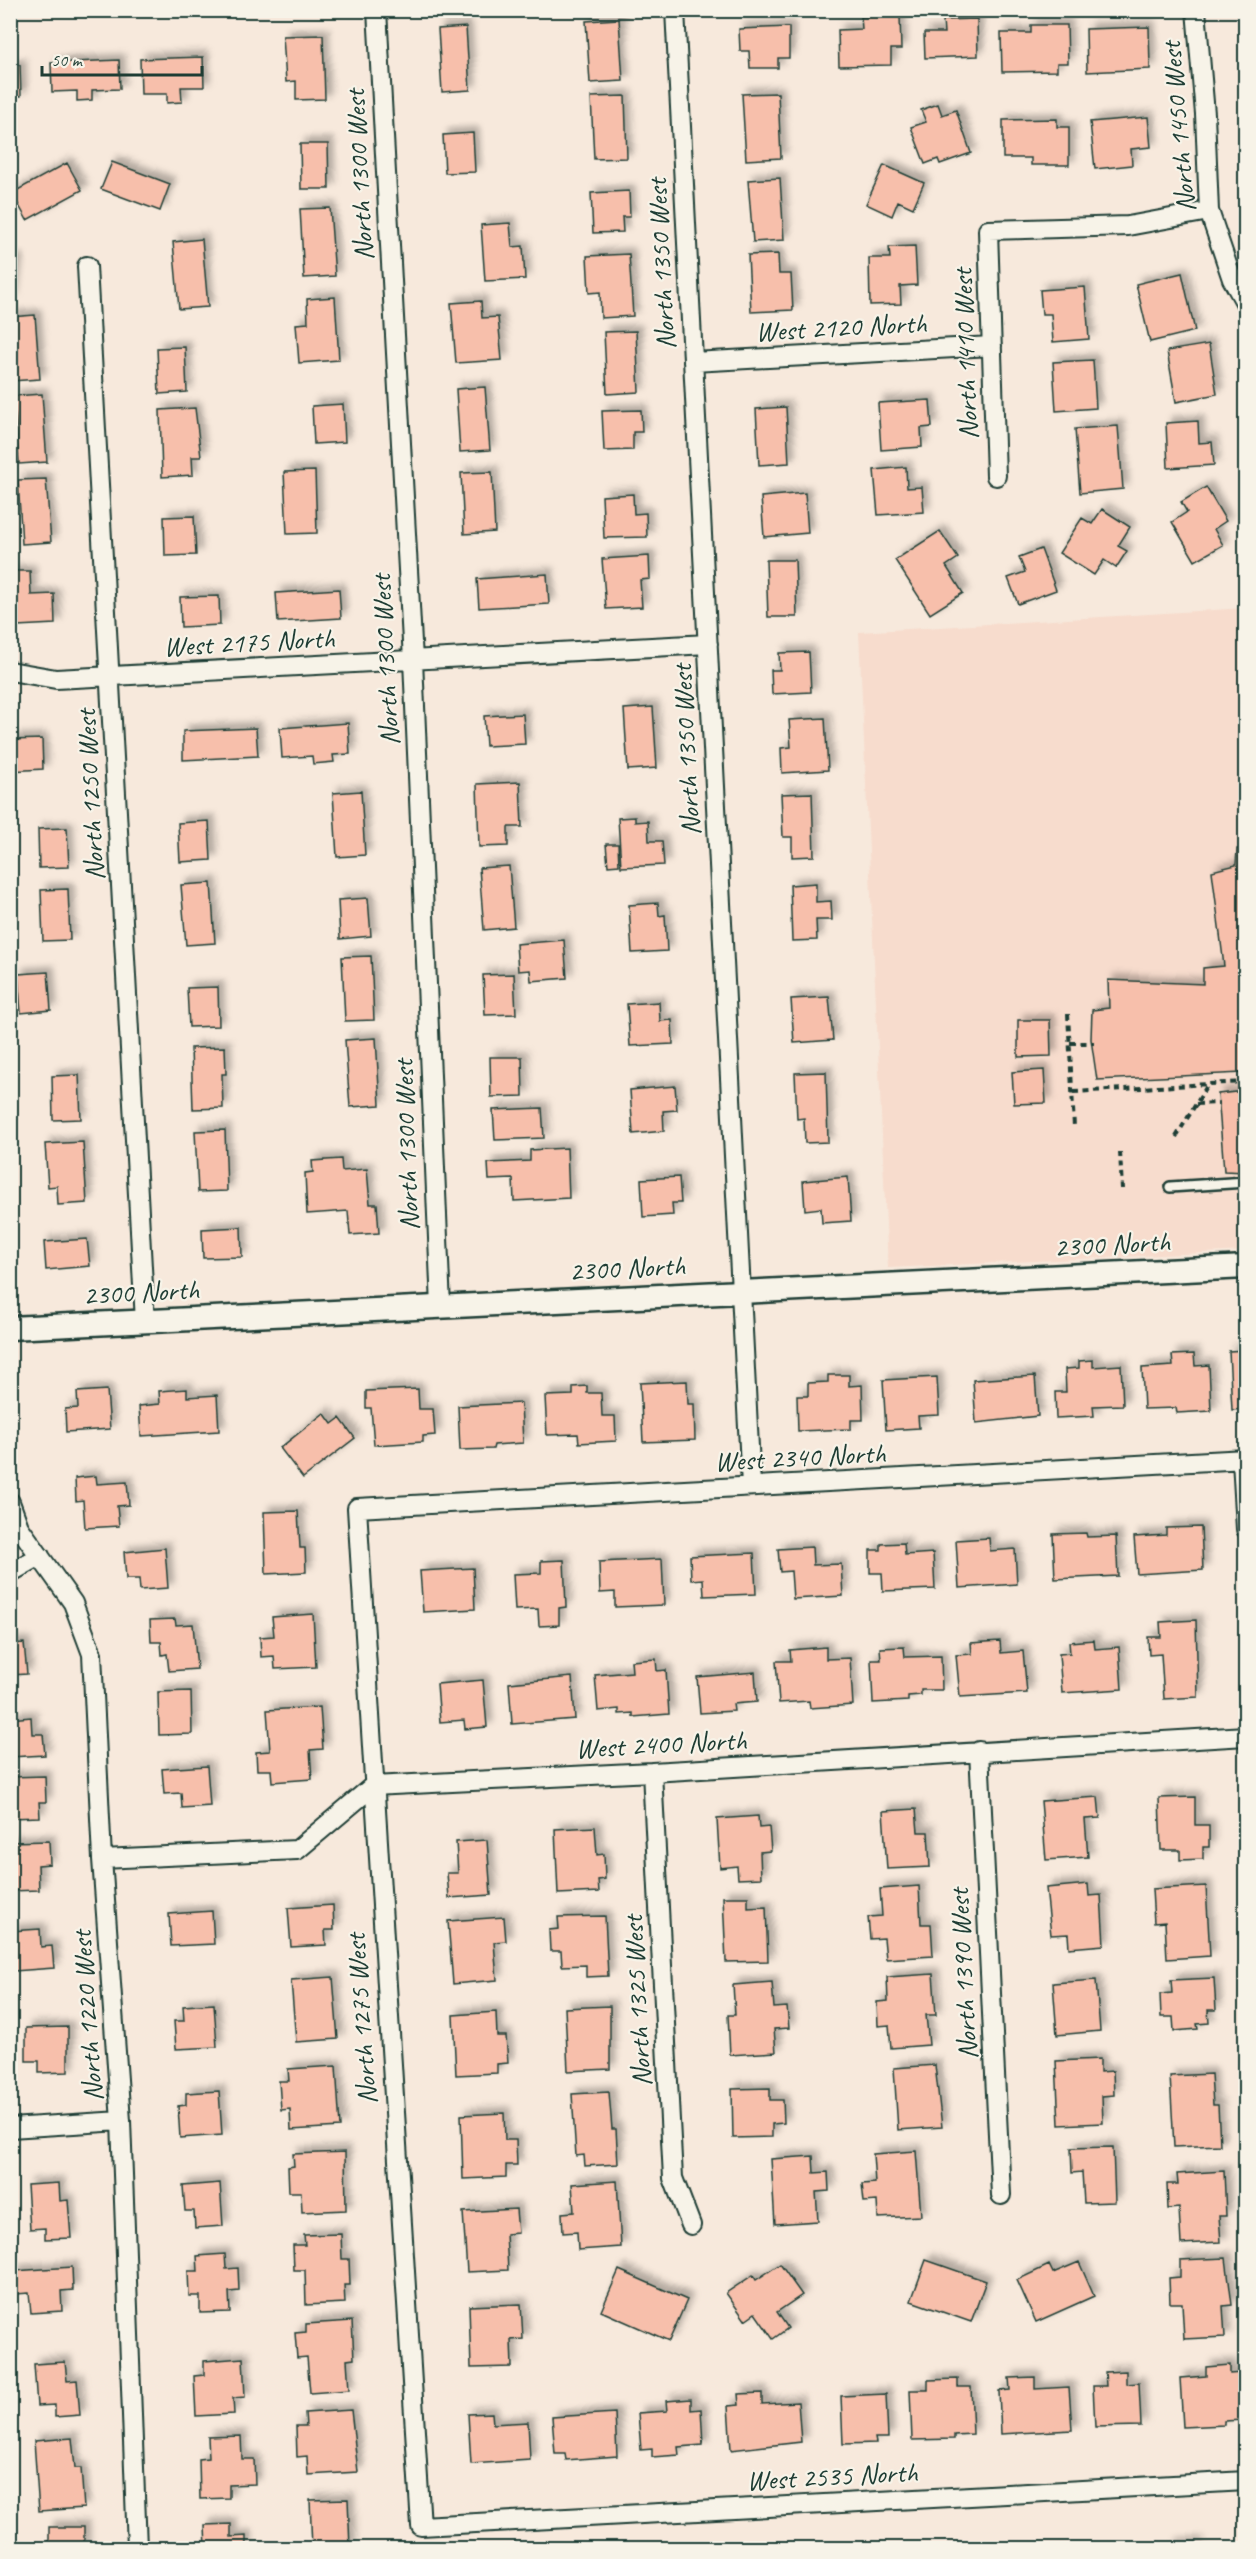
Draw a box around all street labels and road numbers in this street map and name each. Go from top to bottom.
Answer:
street label: North 1450 West [1153,38,1203,214]
street label: North 1300 West [337,86,381,261]
street label: North 1350 West [639,175,683,350]
street label: North 1410 West [944,265,985,440]
street label: West 2120 North [755,305,928,349]
street label: North 1300 West [363,571,407,746]
street label: West 2175 North [163,620,336,664]
street label: North 1350 West [664,661,708,836]
street label: North 1250 West [68,706,112,881]
street label: North 1300 West [385,1056,426,1231]
street label: 2300 North [1053,1223,1171,1265]
street label: 2300 North [568,1247,686,1289]
street label: 2300 North [82,1271,200,1313]
street label: West 2340 North [714,1435,887,1479]
street label: West 2400 North [575,1722,748,1766]
street label: North 1390 West [941,1885,985,2060]
street label: North 1325 West [615,1912,659,2087]
street label: North 1220 West [63,1927,110,2103]
street label: North 1275 West [337,1930,384,2106]
street label: West 2535 North [746,2454,919,2498]

